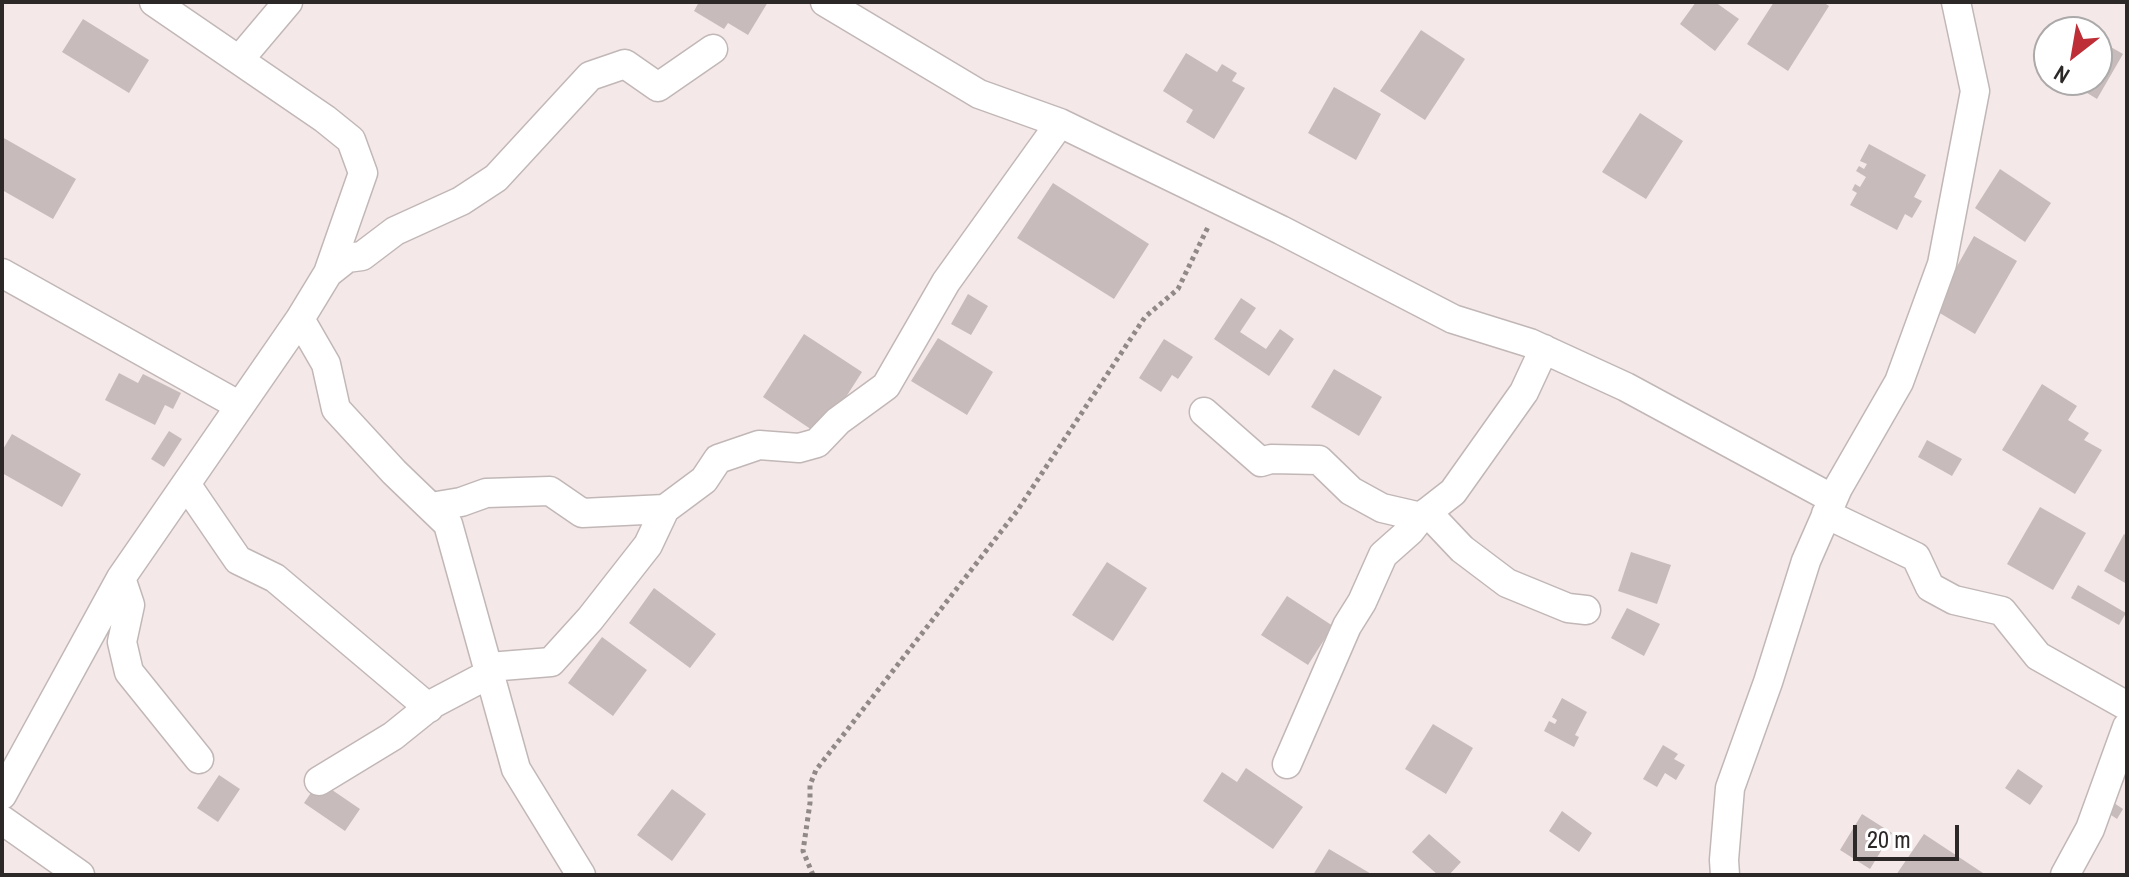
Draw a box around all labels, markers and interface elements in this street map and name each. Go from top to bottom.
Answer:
north arrow [2033,16,2113,96]
text: N [2048,59,2075,91]
scale bar [1857,809,1963,859]
text: 20 m [1867,823,1911,855]

